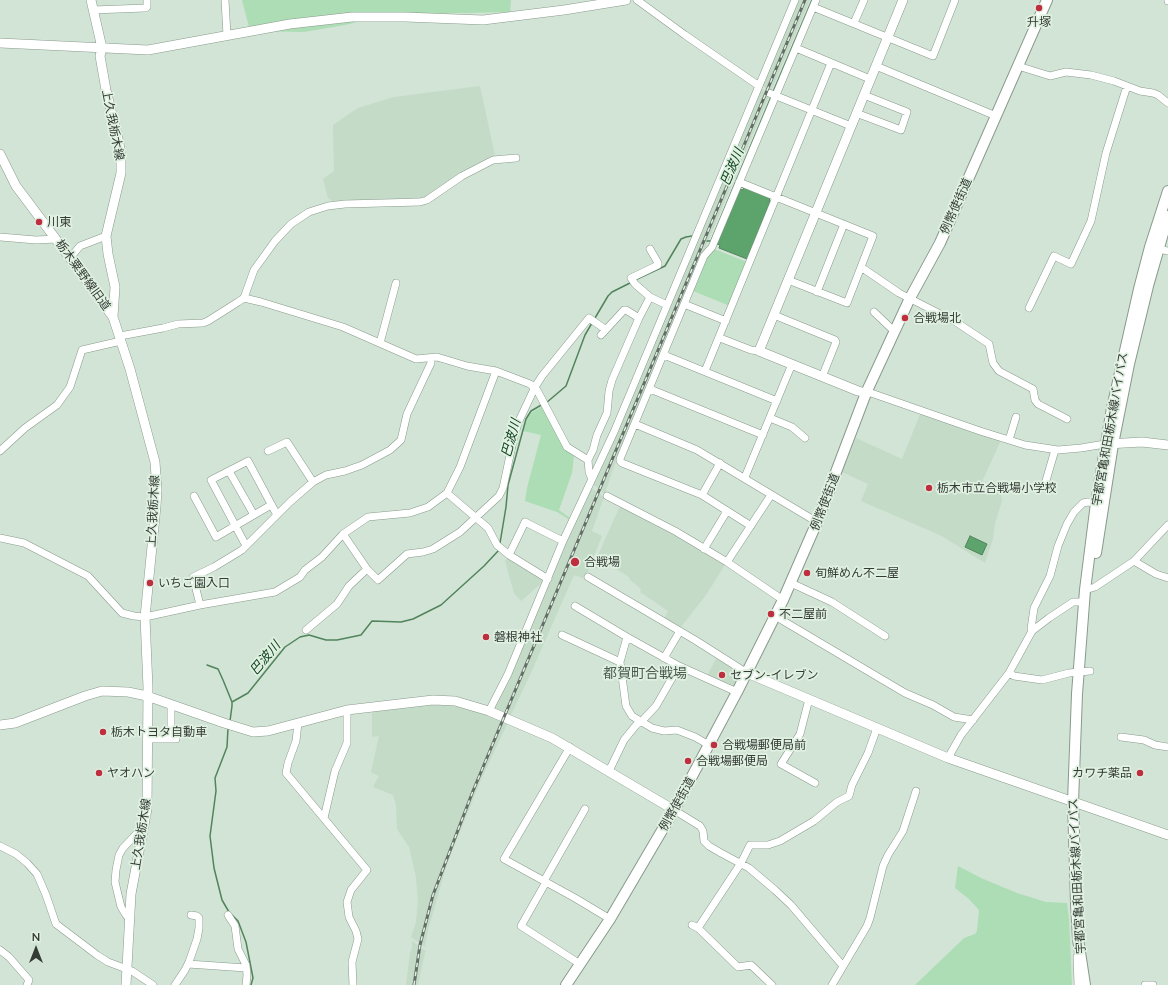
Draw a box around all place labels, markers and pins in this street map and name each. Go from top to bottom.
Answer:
marker: 升塚 [1034,3,1044,13]
place label: 升塚 [1027,15,1051,29]
place label: 川東 [47,215,71,229]
marker: 川東 [34,217,44,227]
place label: 合戦場北 [913,311,961,325]
marker: 合戦場北 [900,313,910,323]
place label: 栃木市立合戦場小学校 [937,481,1057,495]
marker: 栃木市立合戦場小学校 [924,483,934,493]
place label: 合戦場 [584,555,620,569]
marker: 合戦場 [569,556,581,568]
place label: 旬鮮めん不二屋 [815,566,899,580]
marker: 旬鮮めん不二屋 [802,568,812,578]
place label: いちご園入口 [158,576,230,590]
marker: いちご園入口 [145,578,155,588]
place label: 不二屋前 [779,607,827,621]
marker: 不二屋前 [766,609,776,619]
place label: 磐根神社 [494,630,542,644]
marker: 磐根神社 [481,632,491,642]
place label: セブン-イレブン [730,668,818,682]
marker: セブン-イレブン [717,670,727,680]
place label: 栃木トヨタ自動車 [111,725,207,739]
marker: 栃木トヨタ自動車 [98,727,108,737]
place label: 合戦場郵便局前 [722,738,806,752]
marker: 合戦場郵便局前 [709,740,719,750]
place label: 合戦場郵便局 [696,754,768,768]
marker: 合戦場郵便局 [683,756,693,766]
place label: ヤオハン [107,766,155,780]
place label: カワチ薬品 [1072,766,1132,780]
marker: ヤオハン [94,768,104,778]
marker: カワチ薬品 [1135,768,1145,778]

